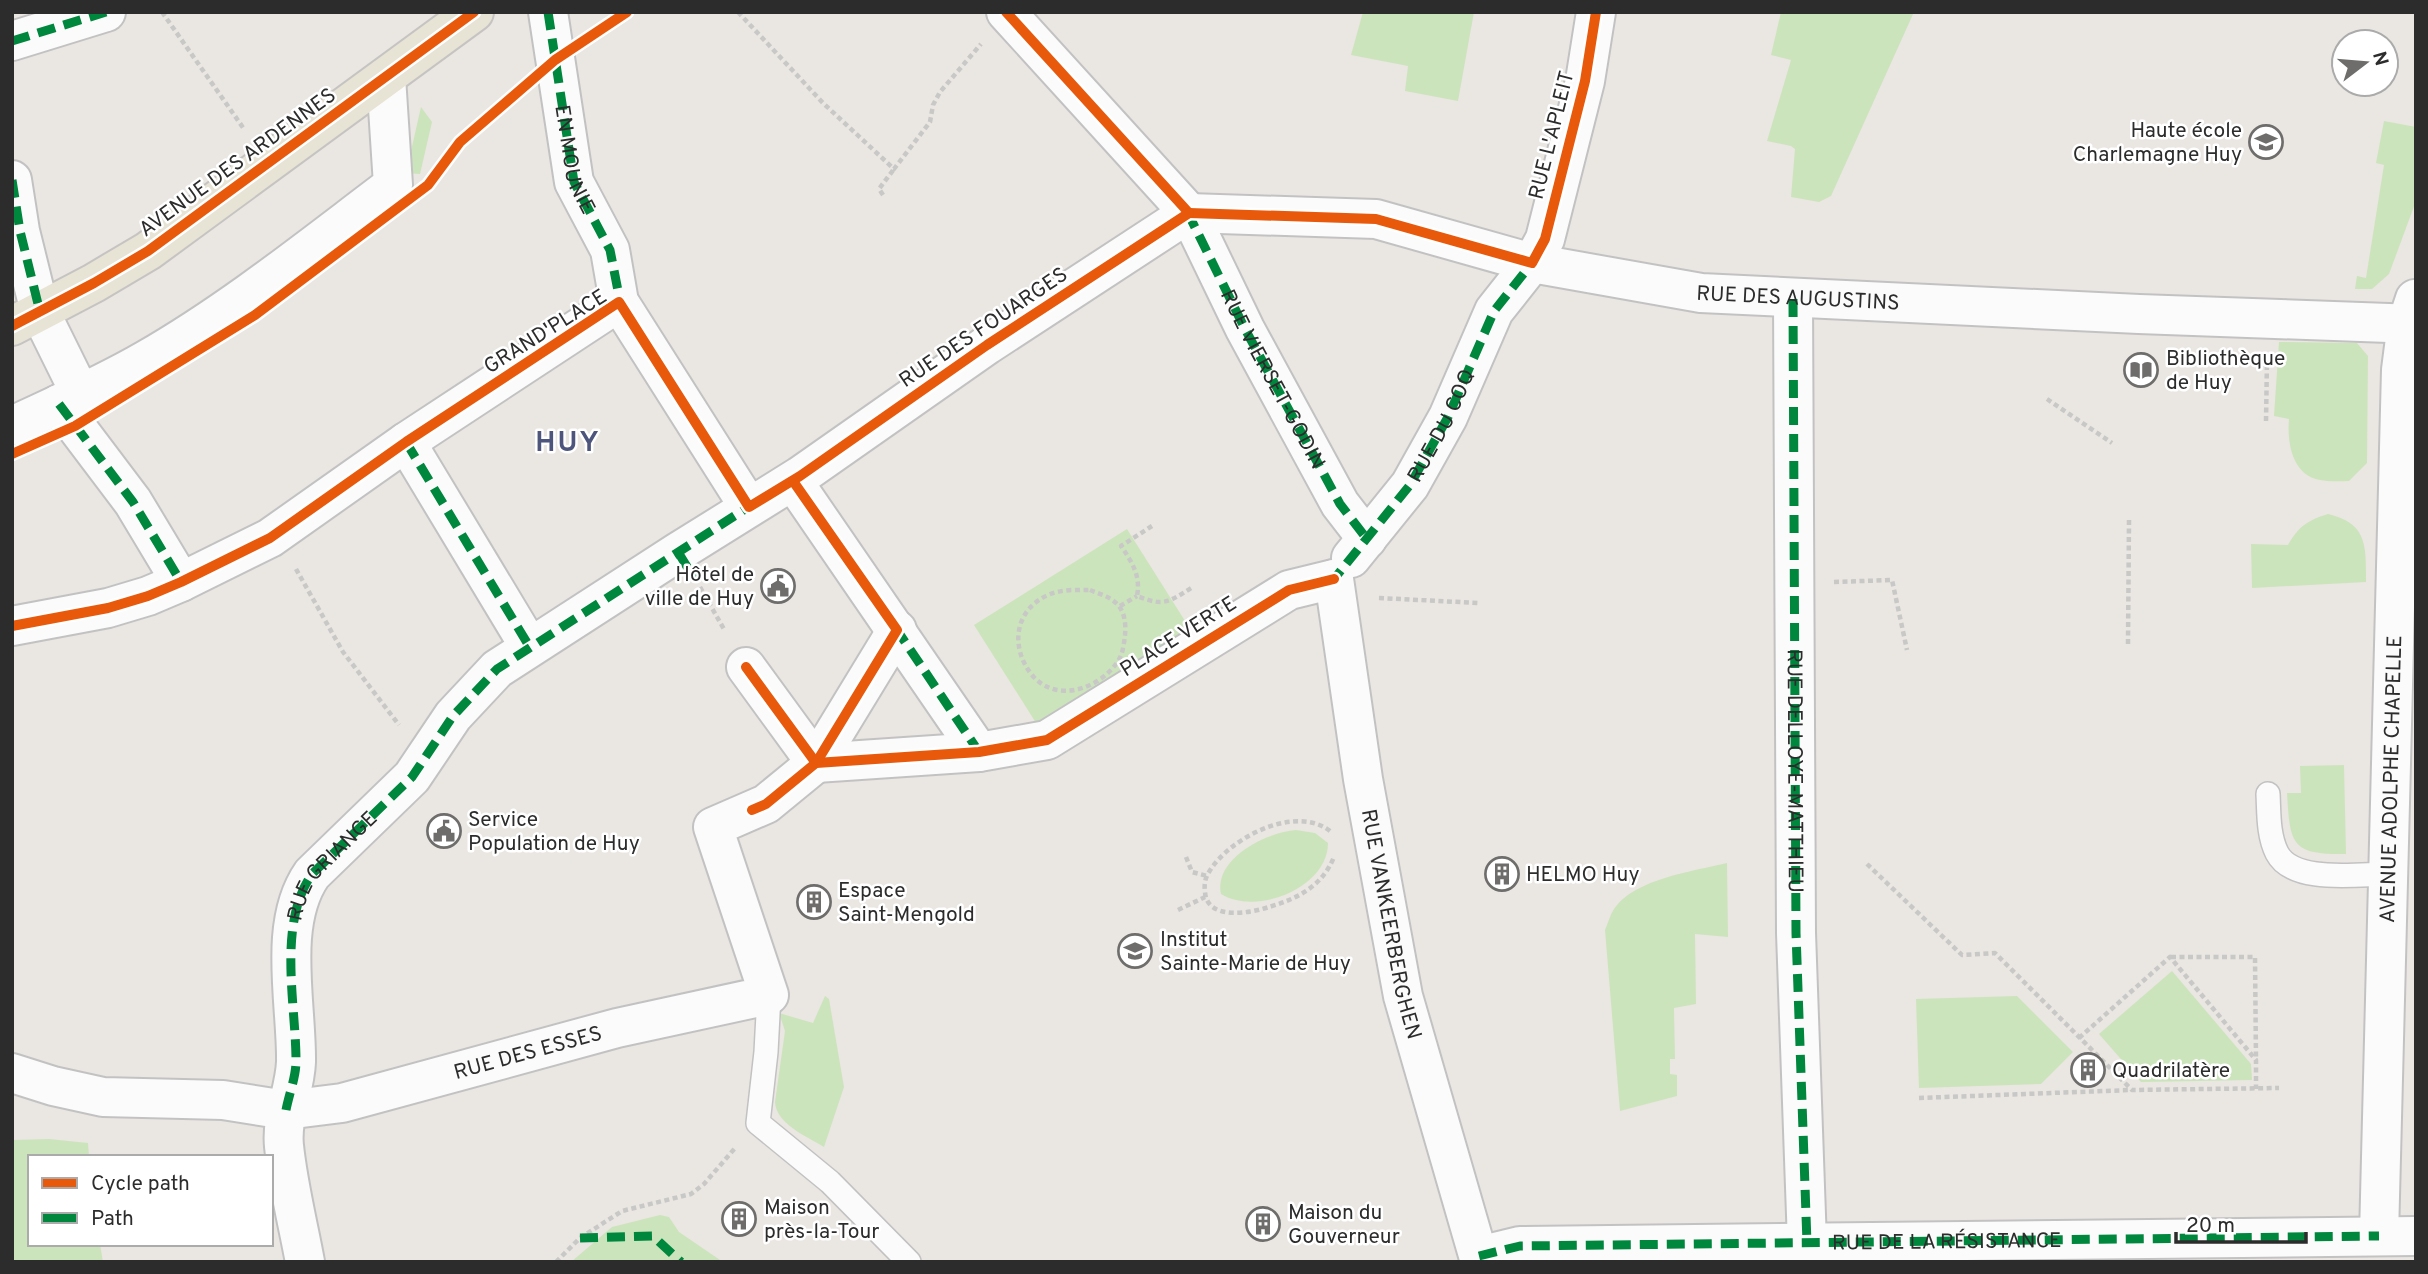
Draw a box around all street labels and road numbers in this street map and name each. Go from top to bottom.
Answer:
street label: RUE L'APLEIT [1523,68,1581,202]
street label: AVENUE DES ARDENNES [134,83,342,244]
street label: EN MOUNIE [547,103,601,219]
street label: RUE DES FOUARGES [894,262,1073,395]
street label: RUE DES AUGUSTINS [1696,281,1900,318]
street label: GRAND'PLACE [479,284,612,381]
street label: RUE VIERSET-GODIN [1213,285,1331,474]
street label: RUE DU COQ [1402,365,1482,488]
street label: PLACE VERTE [1115,591,1242,684]
street label: AVENUE ADOLPHE CHAPELLE [2375,635,2409,924]
street label: RUE DELLOYE-MATTHIEU [1780,649,1808,893]
street label: RUE GRIANGE [282,806,384,923]
street label: RUE VANKEERBERGHEN [1354,807,1427,1043]
street label: RUE DES ESSES [451,1021,605,1087]
street label: RUE DE LA RÉSISTANCE [1832,1228,2062,1258]

